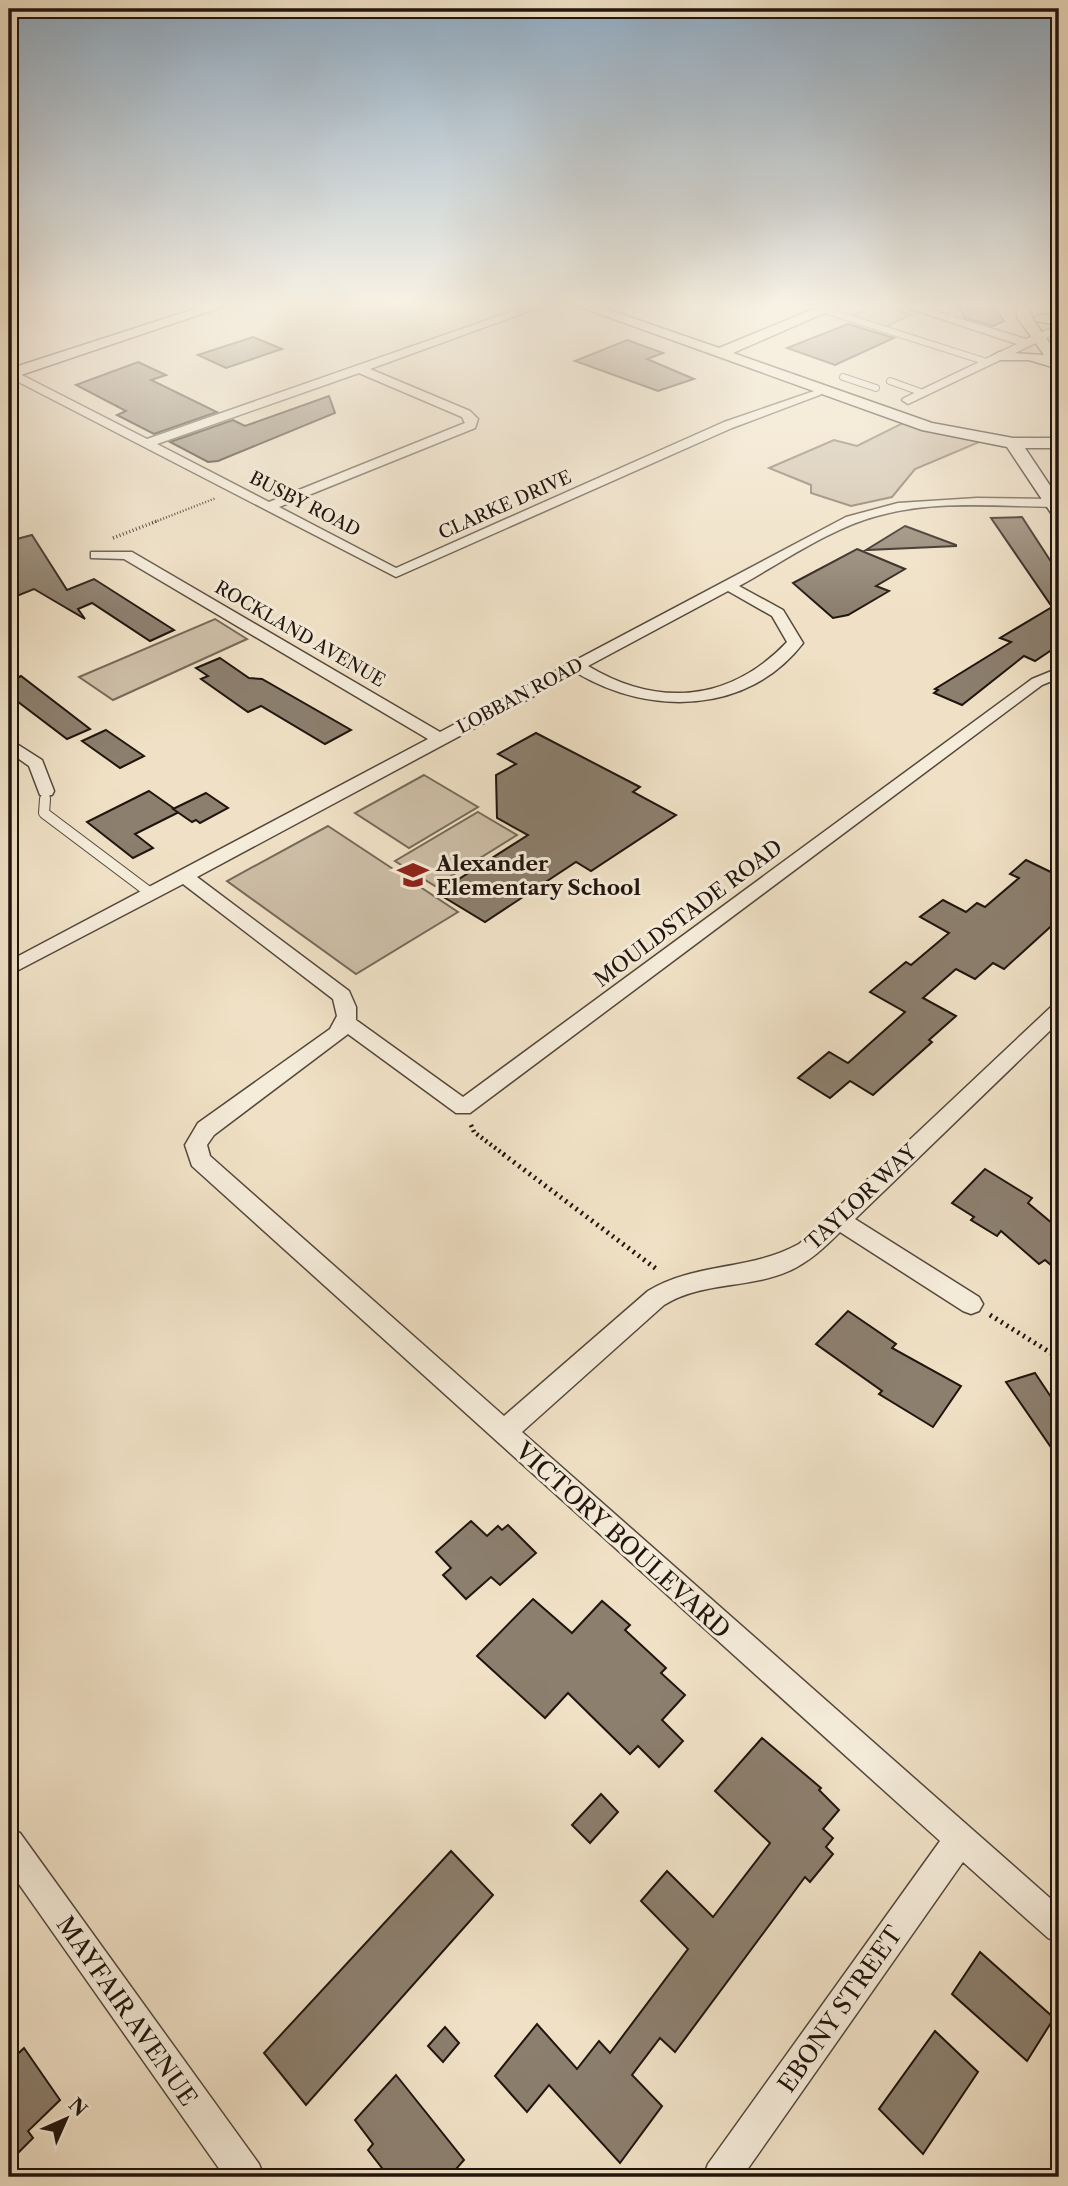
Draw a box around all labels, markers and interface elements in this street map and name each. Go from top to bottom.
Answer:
street label: CLARKE DRIVE [435,466,575,544]
street label: BUSBY ROAD [246,467,364,541]
street label: ROCKLAND AVENUE [211,576,389,692]
street label: LOBBAN ROAD [453,654,587,738]
street label: MOULDSTADE ROAD [589,834,787,992]
place label: Alexander Elementary School [435,851,641,900]
school or university icon: Alexander Elementary School [396,858,430,892]
street label: TAYLOR WAY [800,1138,923,1255]
street label: VICTORY BOULEVARD [509,1435,736,1644]
street label: MAYFAIR AVENUE [50,1910,204,2112]
street label: EBONY STREET [772,1920,908,2098]
north arrow [32,2084,102,2154]

